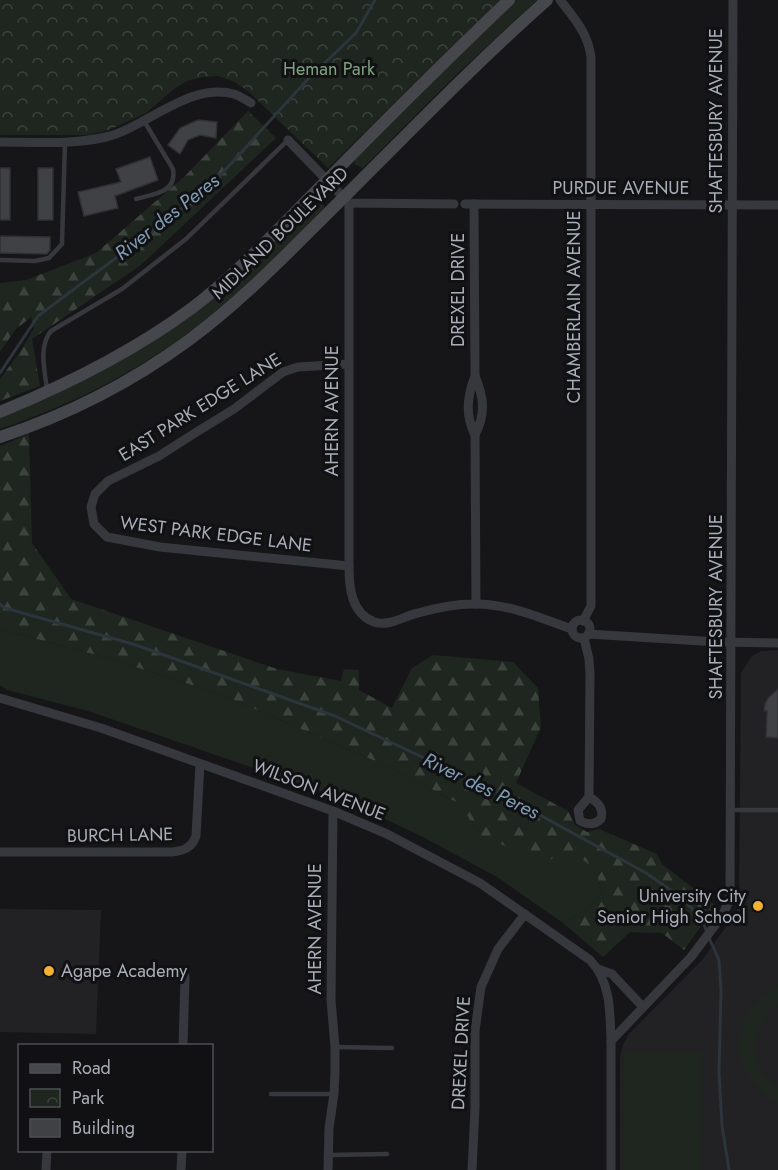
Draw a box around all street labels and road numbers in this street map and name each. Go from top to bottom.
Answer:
street label: SHAFTESBURY AVENUE [703,28,729,214]
street label: MIDLAND BOULEVARD [206,161,354,305]
street label: PURDUE AVENUE [553,175,690,201]
street label: CHAMBERLAIN AVENUE [561,211,587,403]
street label: DREXEL DRIVE [445,233,471,347]
street label: AHERN AVENUE [319,345,345,477]
street label: EAST PARK EDGE LANE [114,346,286,468]
street label: WEST PARK EDGE LANE [119,509,313,559]
street label: SHAFTESBURY AVENUE [703,514,729,700]
street label: WILSON AVENUE [249,753,389,827]
street label: BURCH LANE [67,821,173,849]
street label: AHERN AVENUE [302,863,328,995]
street label: DREXEL DRIVE [445,995,477,1111]

